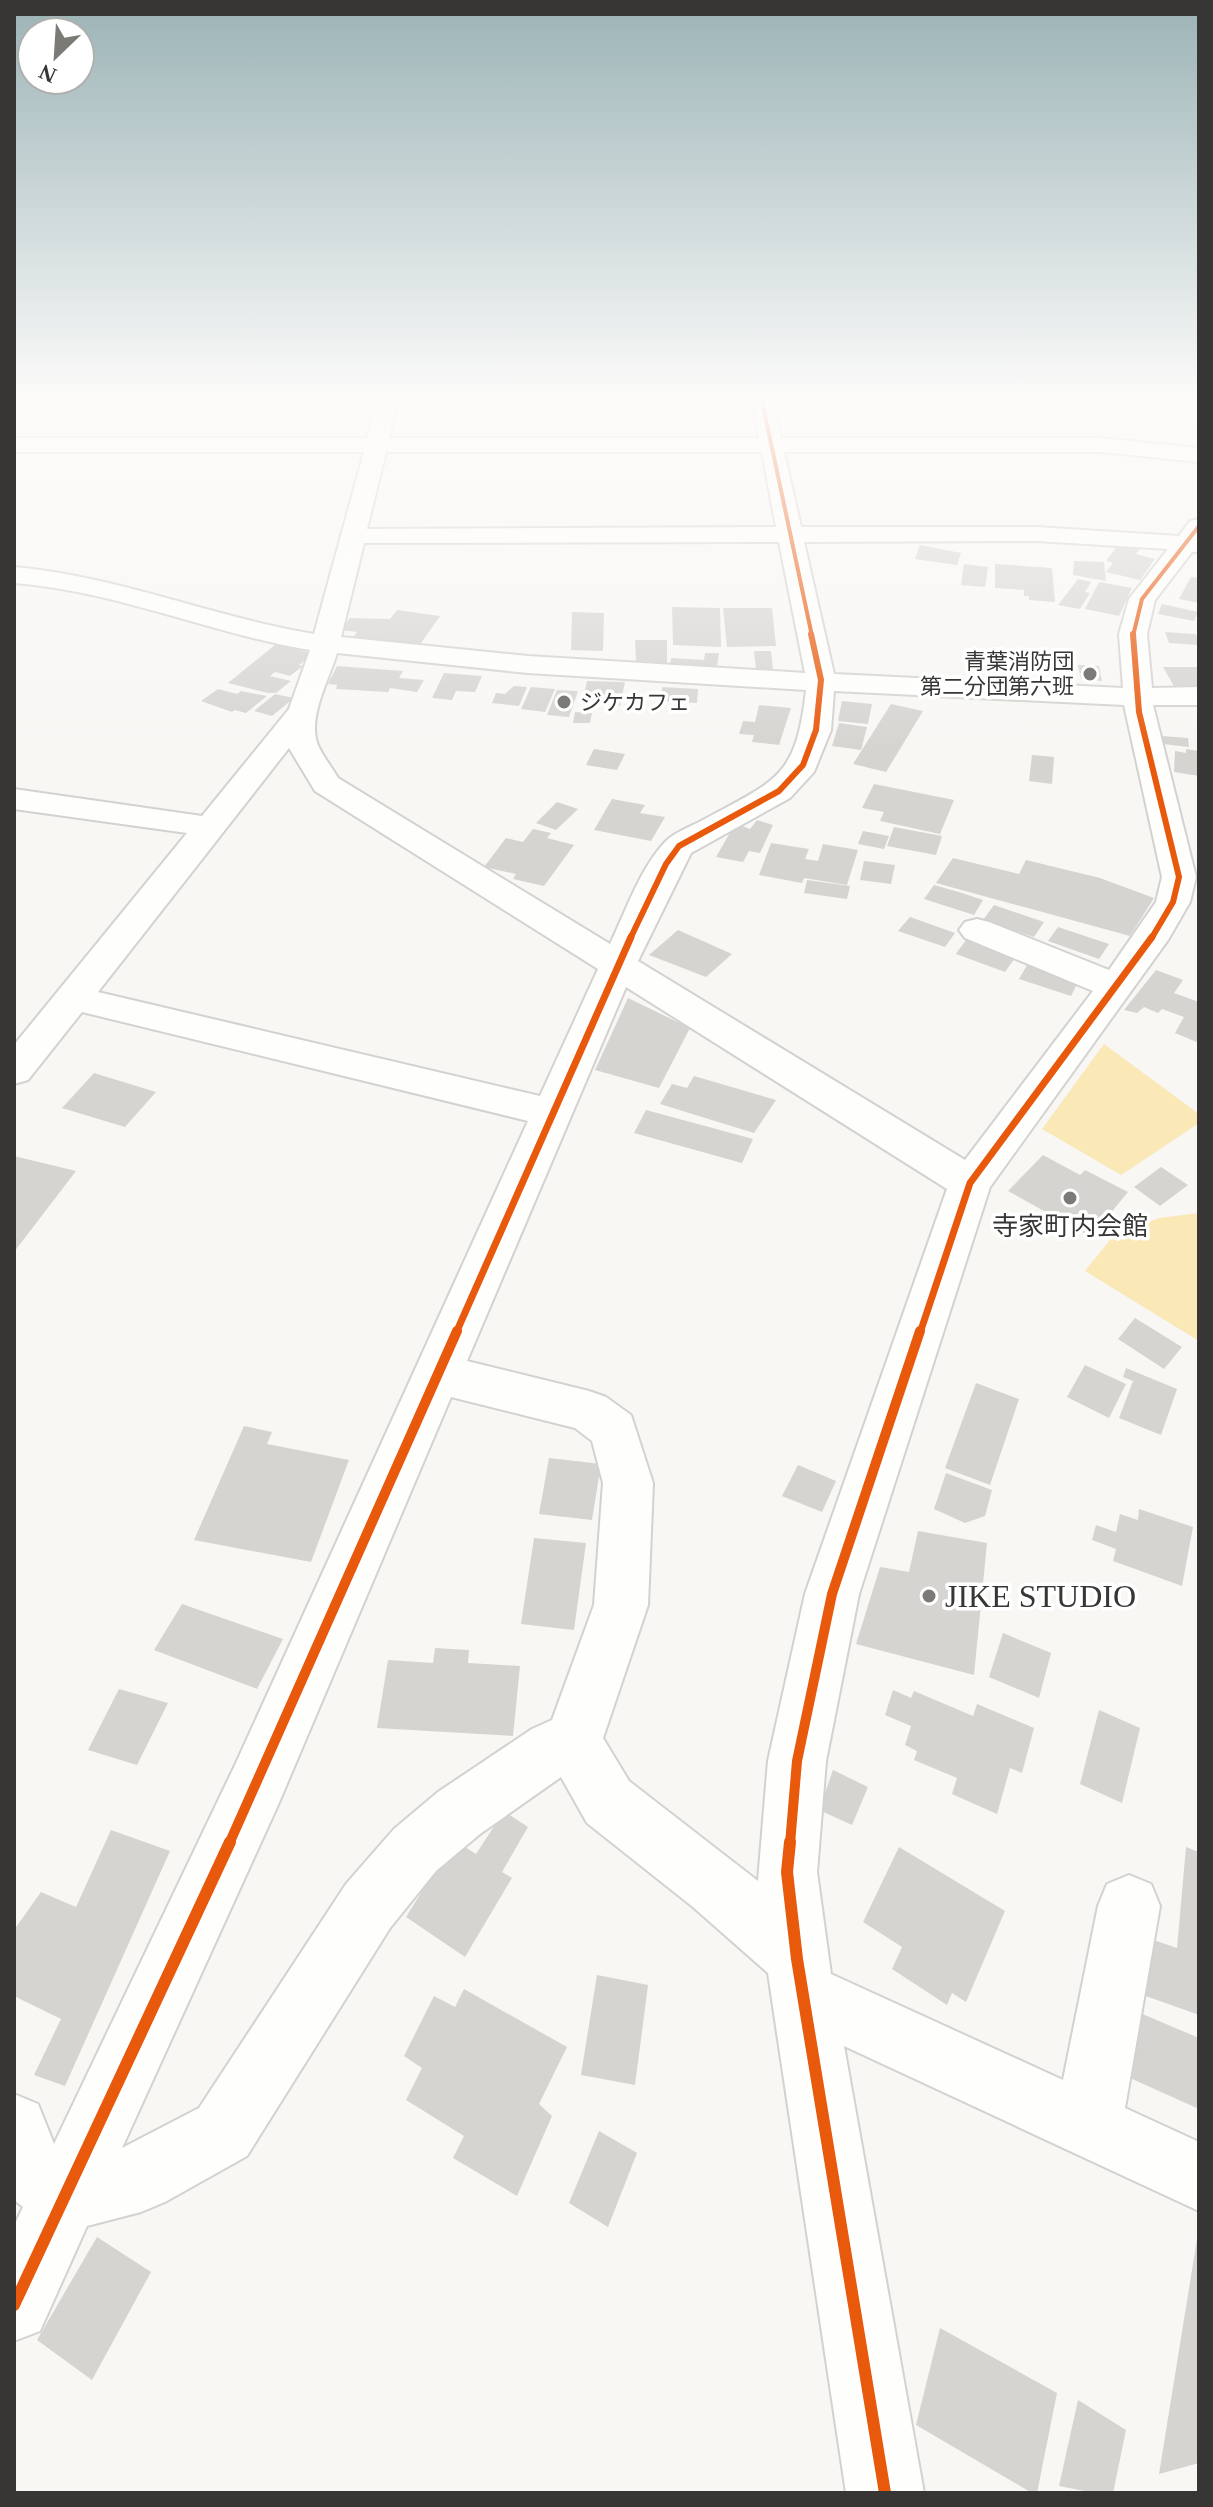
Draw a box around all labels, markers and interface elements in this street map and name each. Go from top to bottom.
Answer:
north arrow [16,16,96,96]
text: N [35,59,60,88]
place label: 青葉消防団 第二分団第六班 [920,649,1074,699]
marker: 青葉消防団 第二分団第六班 [1081,665,1099,683]
place label: ジケカフェ [580,690,690,715]
marker: ジケカフェ [555,693,573,711]
marker: 寺家町内会館 [1061,1189,1079,1207]
place label: 寺家町内会館 [992,1212,1148,1241]
place label: JIKE STUDIO [945,1578,1136,1614]
marker: JIKE STUDIO [920,1587,938,1605]

